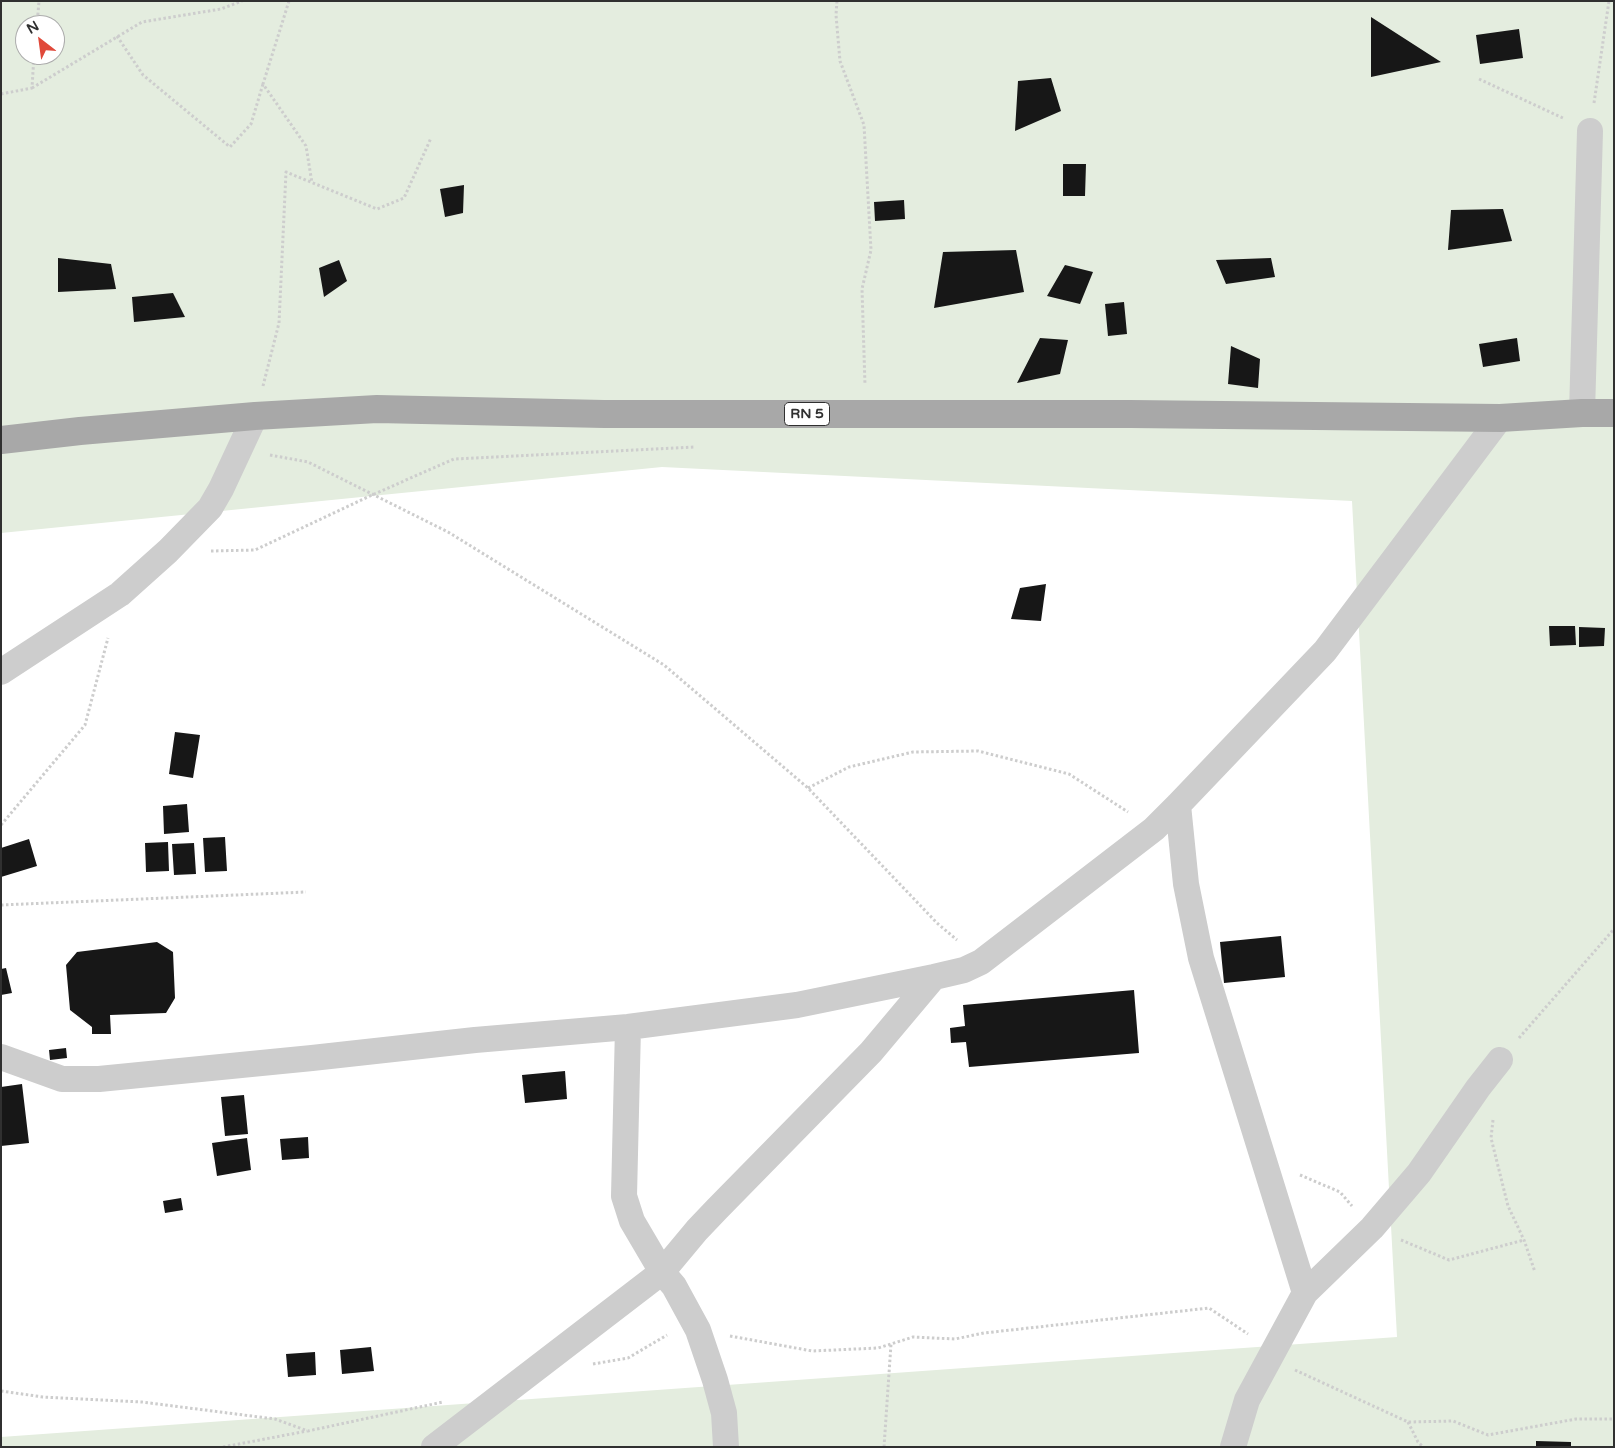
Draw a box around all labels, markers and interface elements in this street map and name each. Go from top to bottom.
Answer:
north arrow [15,15,65,65]
text: N [24,17,42,38]
road number: RN 5 [784,402,830,426]

